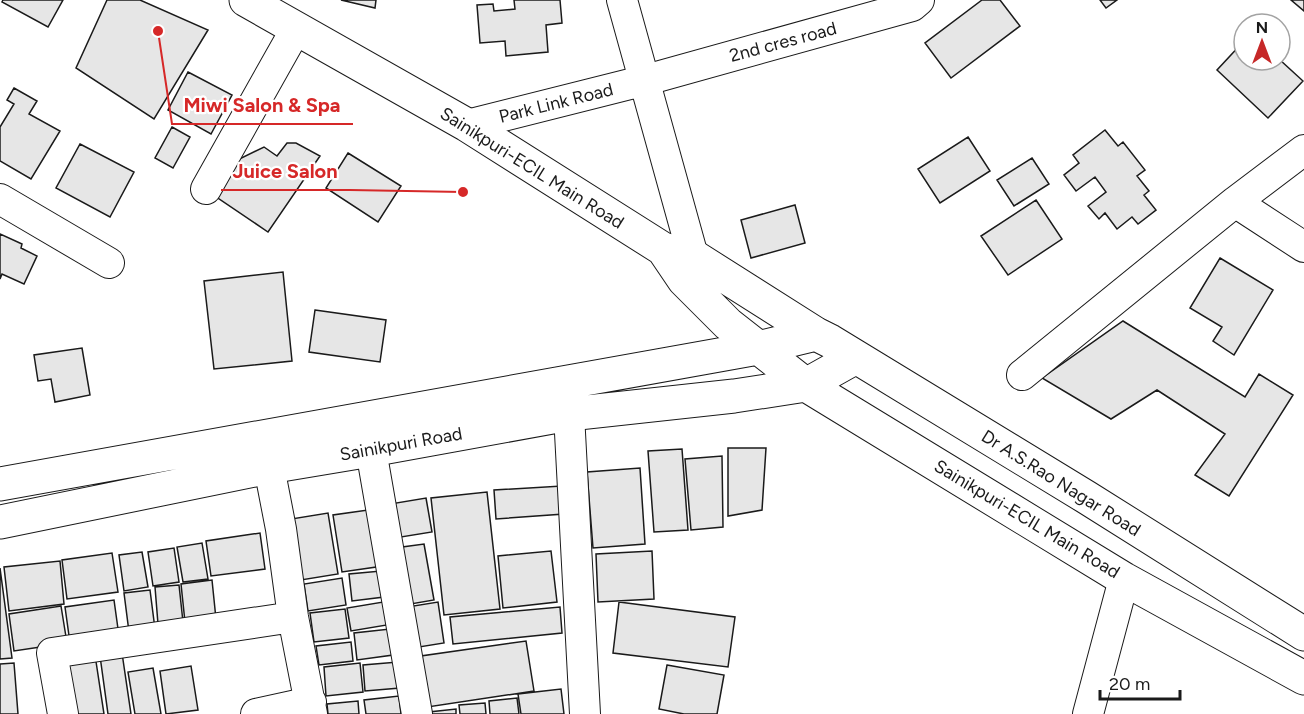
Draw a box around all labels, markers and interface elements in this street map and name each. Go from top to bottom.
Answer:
north arrow [1232,12,1292,72]
street label: 2nd cres road [727,17,839,67]
text: N [1256,18,1268,37]
street label: Park Link Road [497,78,615,128]
callout: Miwi Salon & Spa [172,86,353,124]
text: Miwi Salon & Spa [183,93,341,117]
street label: Sainikpuri-ECIL Main Road [436,102,628,234]
callout: Juice Salon [221,152,350,190]
text: Juice Salon [232,159,338,183]
street label: Sainikpuri Road [338,422,464,466]
street label: Dr A.S.Rao Nagar Road [977,425,1145,541]
street label: Sainikpuri-ECIL Main Road [930,455,1124,583]
scale bar [1100,663,1180,701]
text: 20 m [1109,673,1150,695]

